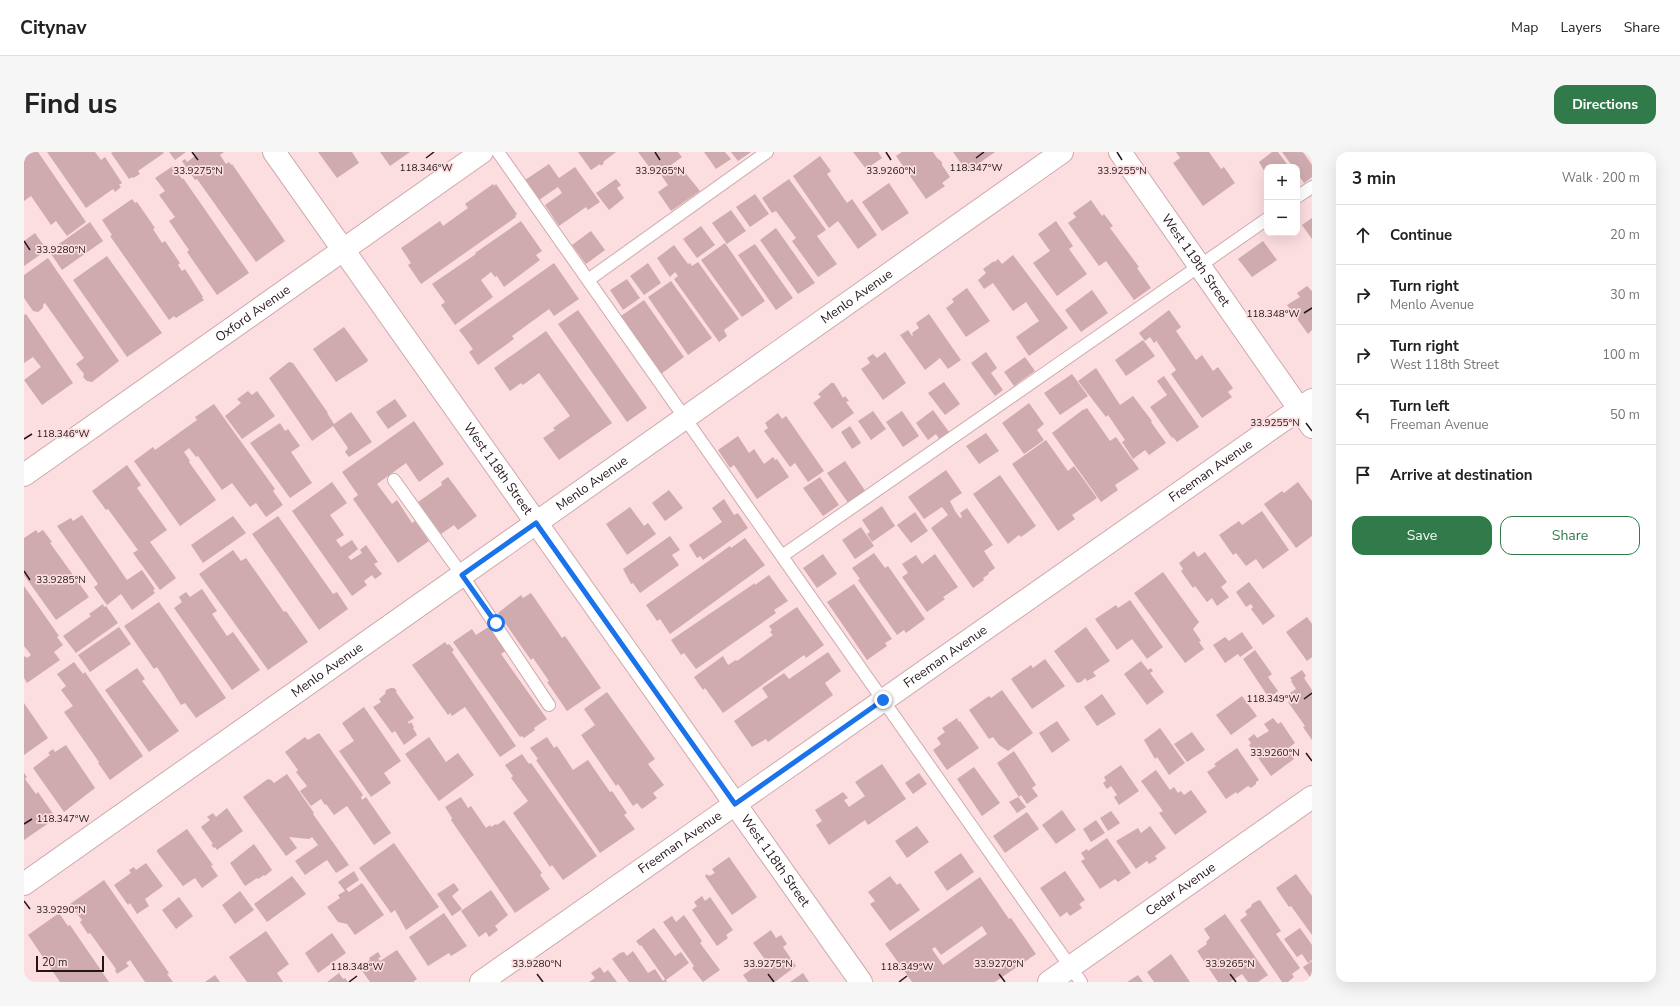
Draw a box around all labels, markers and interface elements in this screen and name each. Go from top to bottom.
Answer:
text: Citynav [20,15,87,41]
text: Map [1511,18,1538,37]
text: Layers [1560,18,1602,37]
text: Share [1624,18,1660,37]
text: Find us [24,85,118,123]
button: Directions [1554,85,1656,124]
text: 118.346°W [399,161,453,175]
text: 118.347°W [949,161,1003,175]
text: 33.9275°N [173,164,223,178]
text: 33.9265°N [635,164,685,178]
text: 33.9260°N [866,164,916,178]
text: 33.9255°N [1097,164,1147,178]
map controls [1264,164,1300,236]
button: + [1264,164,1300,200]
text: 3 min [1352,167,1396,190]
text: Walk · 200 m [1562,169,1640,187]
button: − [1264,200,1300,236]
street label: West 119th Street [1157,210,1234,310]
icon: ahead [1352,224,1374,246]
text: Continue [1390,225,1452,245]
text: 20 m [1610,226,1640,244]
text: 33.9280°N [36,243,86,257]
street label: Menlo Avenue [817,265,896,328]
text: Turn right [1390,276,1459,296]
street label: Oxford Avenue [212,281,294,346]
icon: right [1352,284,1374,306]
text: 30 m [1610,286,1640,304]
text: Menlo Avenue [1390,296,1474,314]
text: 118.348°W [1246,307,1300,321]
text: Turn right [1390,336,1459,356]
icon: right [1352,344,1374,366]
text: 100 m [1602,346,1640,364]
text: West 118th Street [1390,356,1499,374]
text: Turn left [1390,396,1449,416]
icon: left [1352,404,1374,426]
text: 50 m [1610,406,1640,424]
text: 33.9255°N [1250,416,1300,430]
text: Freeman Avenue [1390,416,1488,434]
street label: West 118th Street [459,419,537,519]
text: 118.346°W [36,427,90,441]
street label: Freeman Avenue [1165,435,1256,506]
street label: Menlo Avenue [552,452,632,515]
icon: arrive [1352,464,1374,486]
text: Arrive at destination [1390,465,1533,485]
button: Save [1352,516,1492,555]
button: Share [1500,516,1640,555]
text: 33.9285°N [36,573,86,587]
route start [487,614,505,632]
street label: Freeman Avenue [900,621,991,692]
street label: Menlo Avenue [288,639,367,702]
route end [874,691,892,709]
text: 118.349°W [1246,692,1300,706]
text: 33.9260°N [1250,746,1300,760]
street label: Freeman Avenue [635,807,726,878]
street label: West 118th Street [736,811,814,911]
text: 118.347°W [36,812,90,826]
street label: Cedar Avenue [1142,858,1219,920]
text: 33.9290°N [36,903,86,917]
scale bar [36,954,104,973]
text: 20 m [42,955,67,970]
text: 33.9280°N [512,957,562,971]
text: 33.9275°N [743,957,793,971]
text: 33.9270°N [974,957,1024,971]
text: 33.9265°N [1205,957,1255,971]
text: 118.348°W [330,960,384,974]
text: 118.349°W [880,960,934,974]

